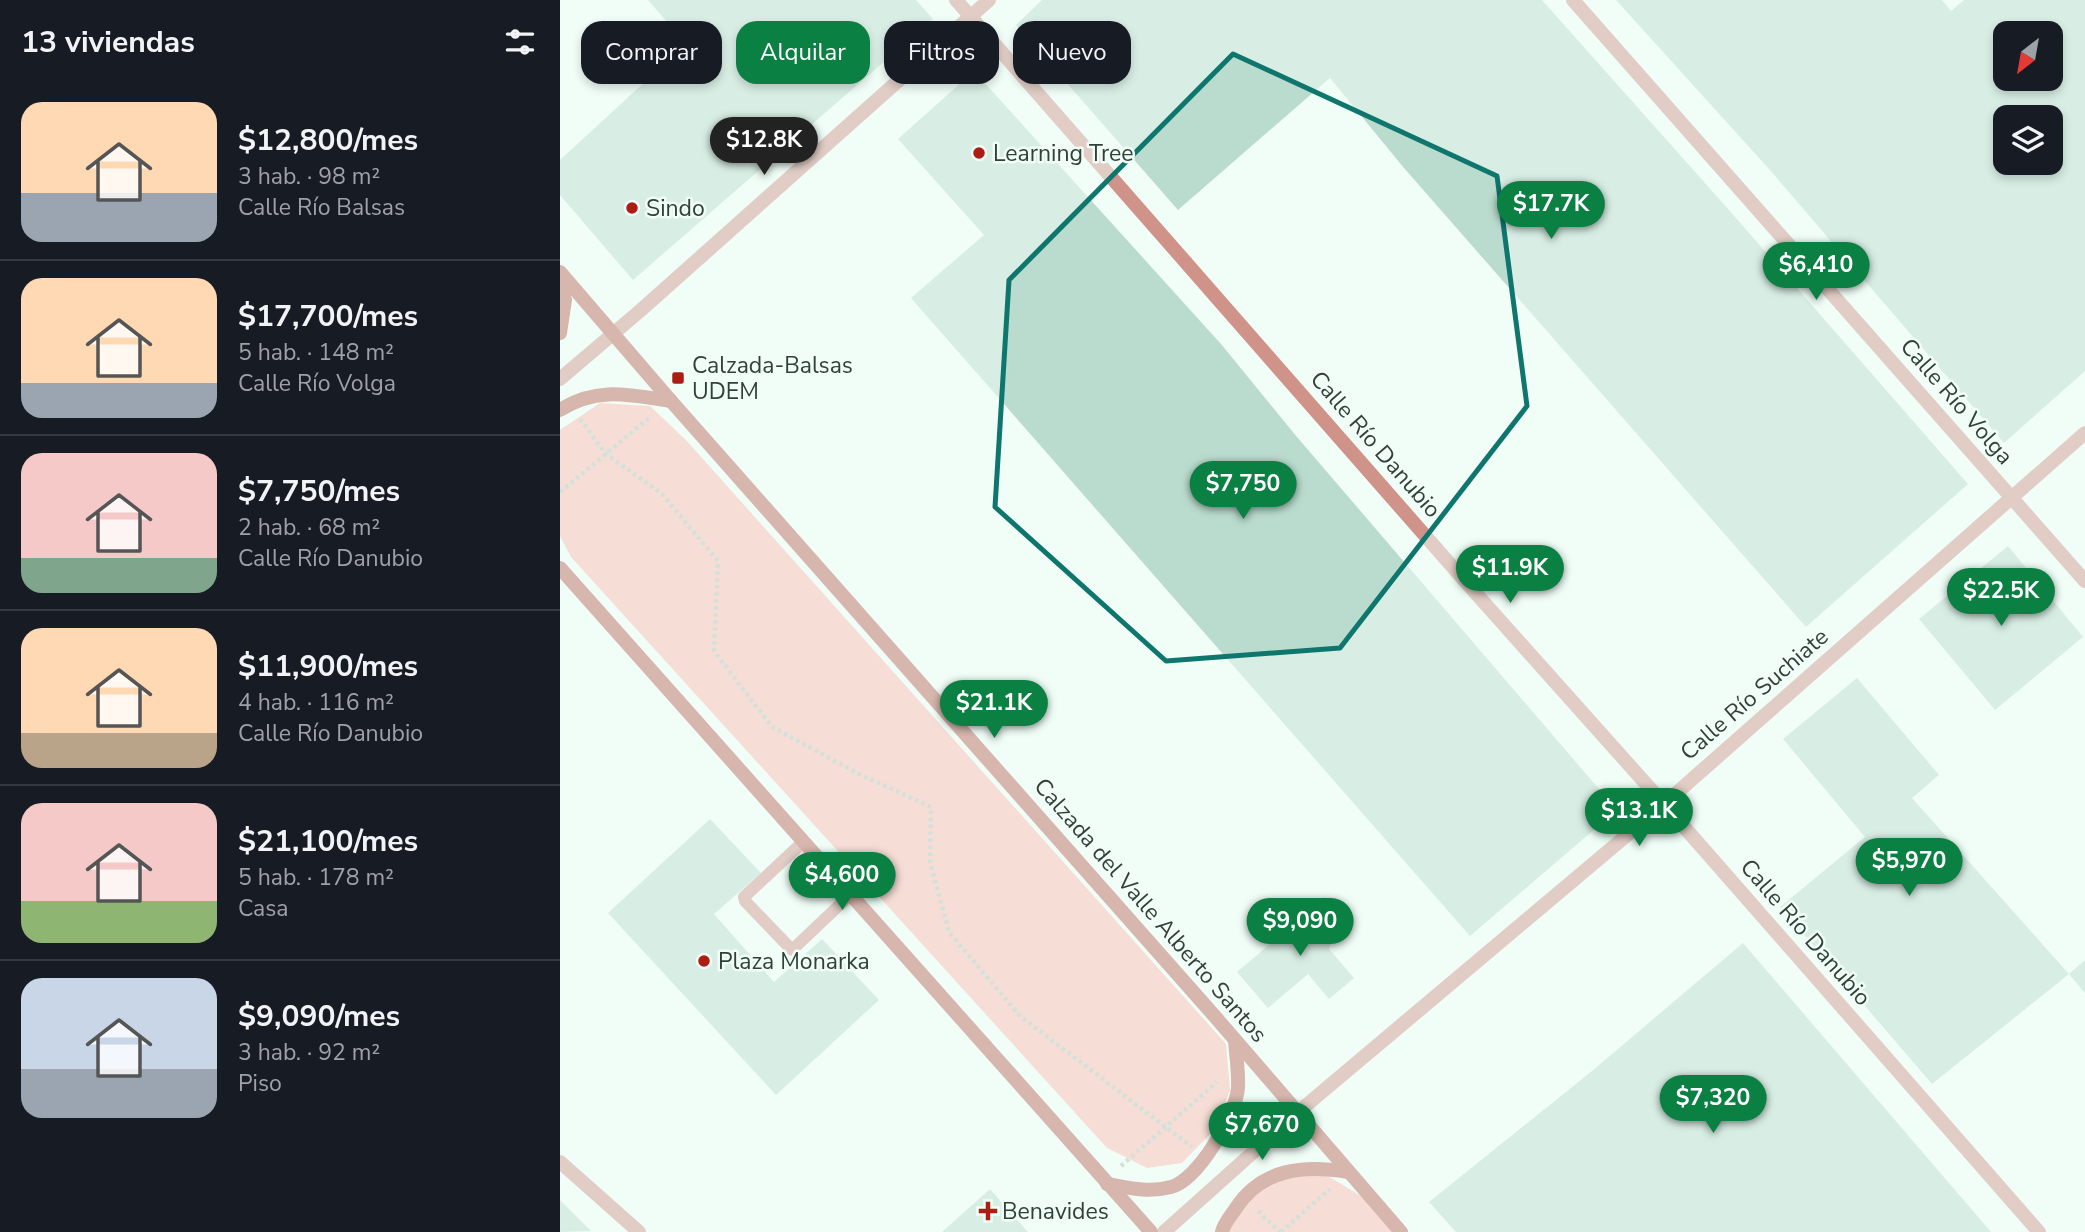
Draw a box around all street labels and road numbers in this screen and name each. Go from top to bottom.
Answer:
street label: Calle Río Volga [1893,332,2020,471]
street label: Calle Río Danubio [1303,364,1448,524]
street label: Calle Río Suchiate [1674,621,1835,767]
street label: Calzada del Valle Alberto Santos [1027,771,1274,1049]
street label: Calle Río Danubio [1733,852,1878,1012]

